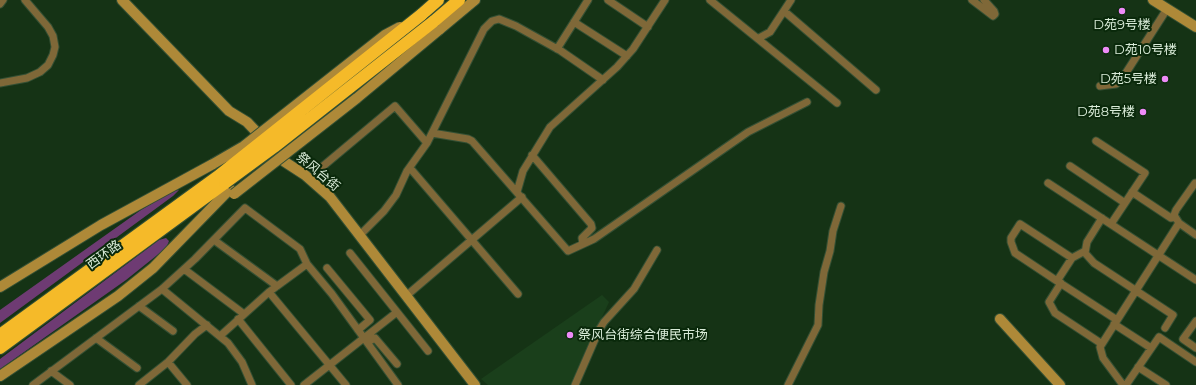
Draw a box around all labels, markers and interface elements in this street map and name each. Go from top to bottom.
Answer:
marker: D苑9号楼 [1117,6,1127,16]
place label: D苑9号楼 [1093,17,1151,33]
place label: D苑10号楼 [1114,42,1177,58]
marker: D苑10号楼 [1101,45,1111,55]
place label: D苑5号楼 [1100,71,1157,87]
marker: D苑5号楼 [1160,74,1170,84]
place label: D苑8号楼 [1077,104,1135,120]
marker: D苑8号楼 [1138,107,1148,117]
street label: 祭风台街 [293,149,343,195]
street label: 西环路 [84,237,124,273]
place label: 祭风台街综合便民市场 [578,327,708,343]
marker: 祭风台街综合便民市场 [565,330,575,340]

